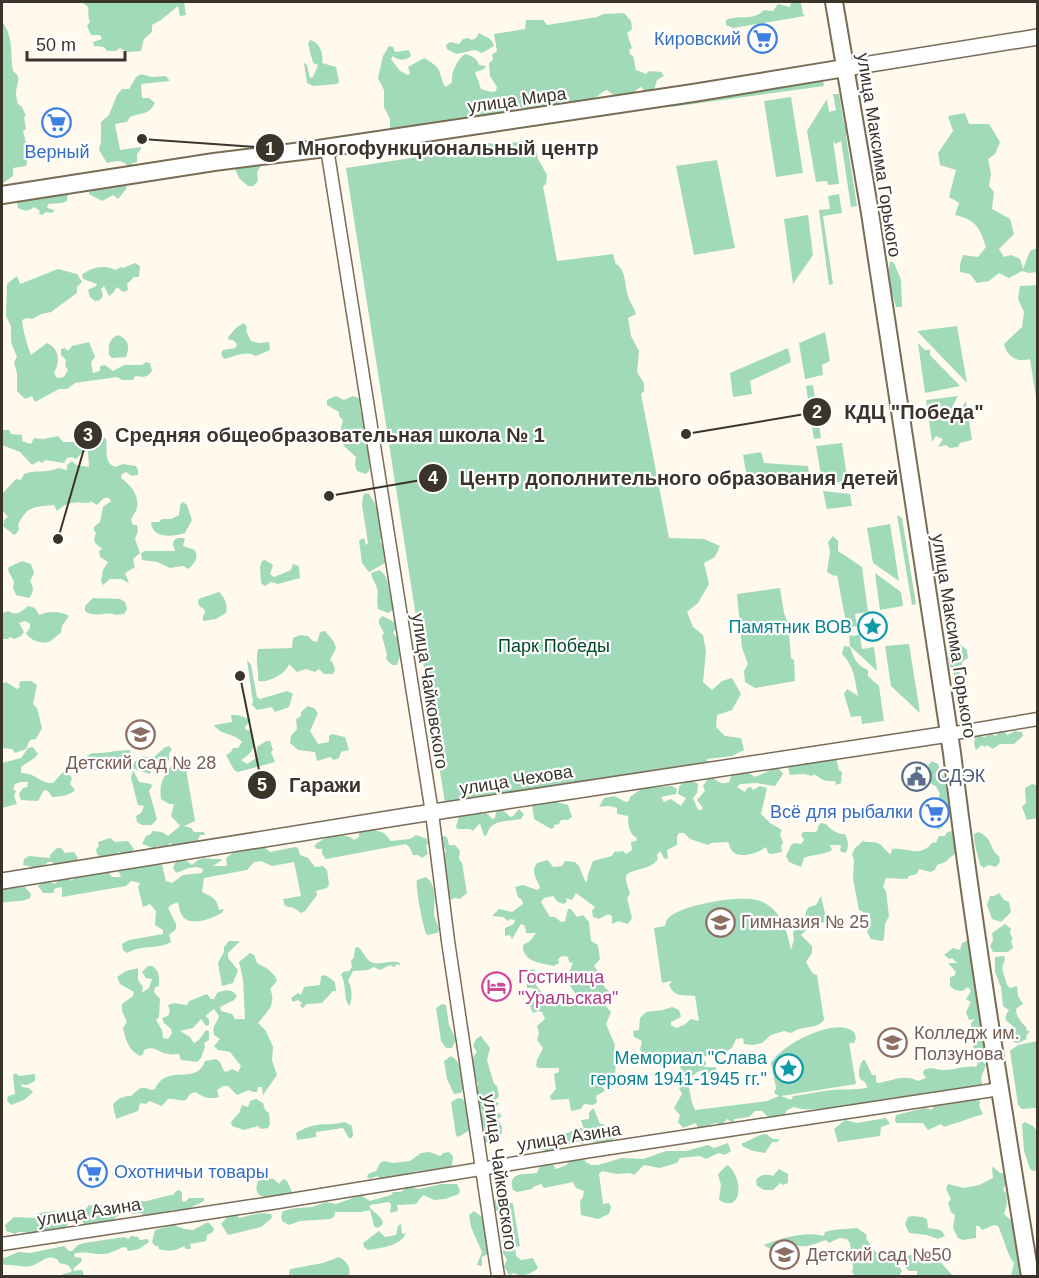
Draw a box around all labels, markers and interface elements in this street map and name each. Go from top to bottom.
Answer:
supermarket icon: Кировский [746,23,778,55]
scale bar [27,24,124,62]
place label: Кировский [654,29,741,49]
text: 50 m [36,35,76,55]
street label: улица Максима Горького [853,51,905,259]
street label: улица Мира [466,83,569,117]
supermarket icon: Верный [41,107,73,139]
callout: Многофункциональный центр [255,129,611,167]
text: Многофункциональный центр [297,137,599,159]
text: 1 [265,139,275,159]
place label: Верный [25,142,89,162]
callout: КДЦ "Победа" [802,393,996,431]
text: КДЦ "Победа" [844,401,984,423]
text: 2 [812,402,822,422]
callout: Средняя общеобразовательная школа № 1 [73,416,557,454]
text: Средняя общеобразовательная школа № 1 [115,424,545,446]
text: 3 [83,425,93,445]
callout: Центр дополнительного образования детей [418,459,911,497]
text: Центр дополнительного образования детей [460,467,898,489]
text: 4 [428,468,438,488]
street label: улица Максима Горького [928,532,980,740]
place icon: Памятник ВОВ [857,611,889,643]
street label: улица Чайковского [408,612,452,770]
place label: Памятник ВОВ [728,617,852,637]
park label: Парк Победы [498,636,610,656]
school or university icon: Детский сад № 28 [125,718,157,750]
place label: Детский сад № 28 [66,753,216,773]
public building icon: СДЭК [900,760,932,792]
street label: улица Чехова [458,761,575,799]
callout: Гаражи [247,766,373,804]
place label: СДЭК [937,766,986,786]
text: Гаражи [289,774,361,796]
text: 5 [257,775,267,795]
supermarket icon: Всё для рыбалки [918,796,950,828]
place label: Всё для рыбалки [770,802,913,822]
school or university icon: Гимназия № 25 [704,906,736,938]
place label: Гимназия № 25 [741,912,869,932]
place label: Гостиница "Уральская" [518,967,618,1008]
hotel icon: Гостиница "Уральская" [481,971,513,1003]
place label: Колледж им. Ползунова [914,1023,1020,1064]
school or university icon: Колледж им. Ползунова [877,1027,909,1059]
place label: Мемориал "Слава героям 1941-1945 гг." [590,1048,768,1089]
place icon: Мемориал "Слава героям 1941-1945 гг." [772,1052,804,1084]
street label: улица Чайковского [479,1093,521,1251]
street label: улица Азина [516,1119,623,1155]
supermarket icon: Охотничьи товары [77,1156,109,1188]
place label: Охотничьи товары [114,1162,269,1182]
street label: улица Азина [36,1194,143,1230]
school or university icon: Детский сад №50 [769,1239,801,1271]
place label: Детский сад №50 [806,1245,951,1265]

